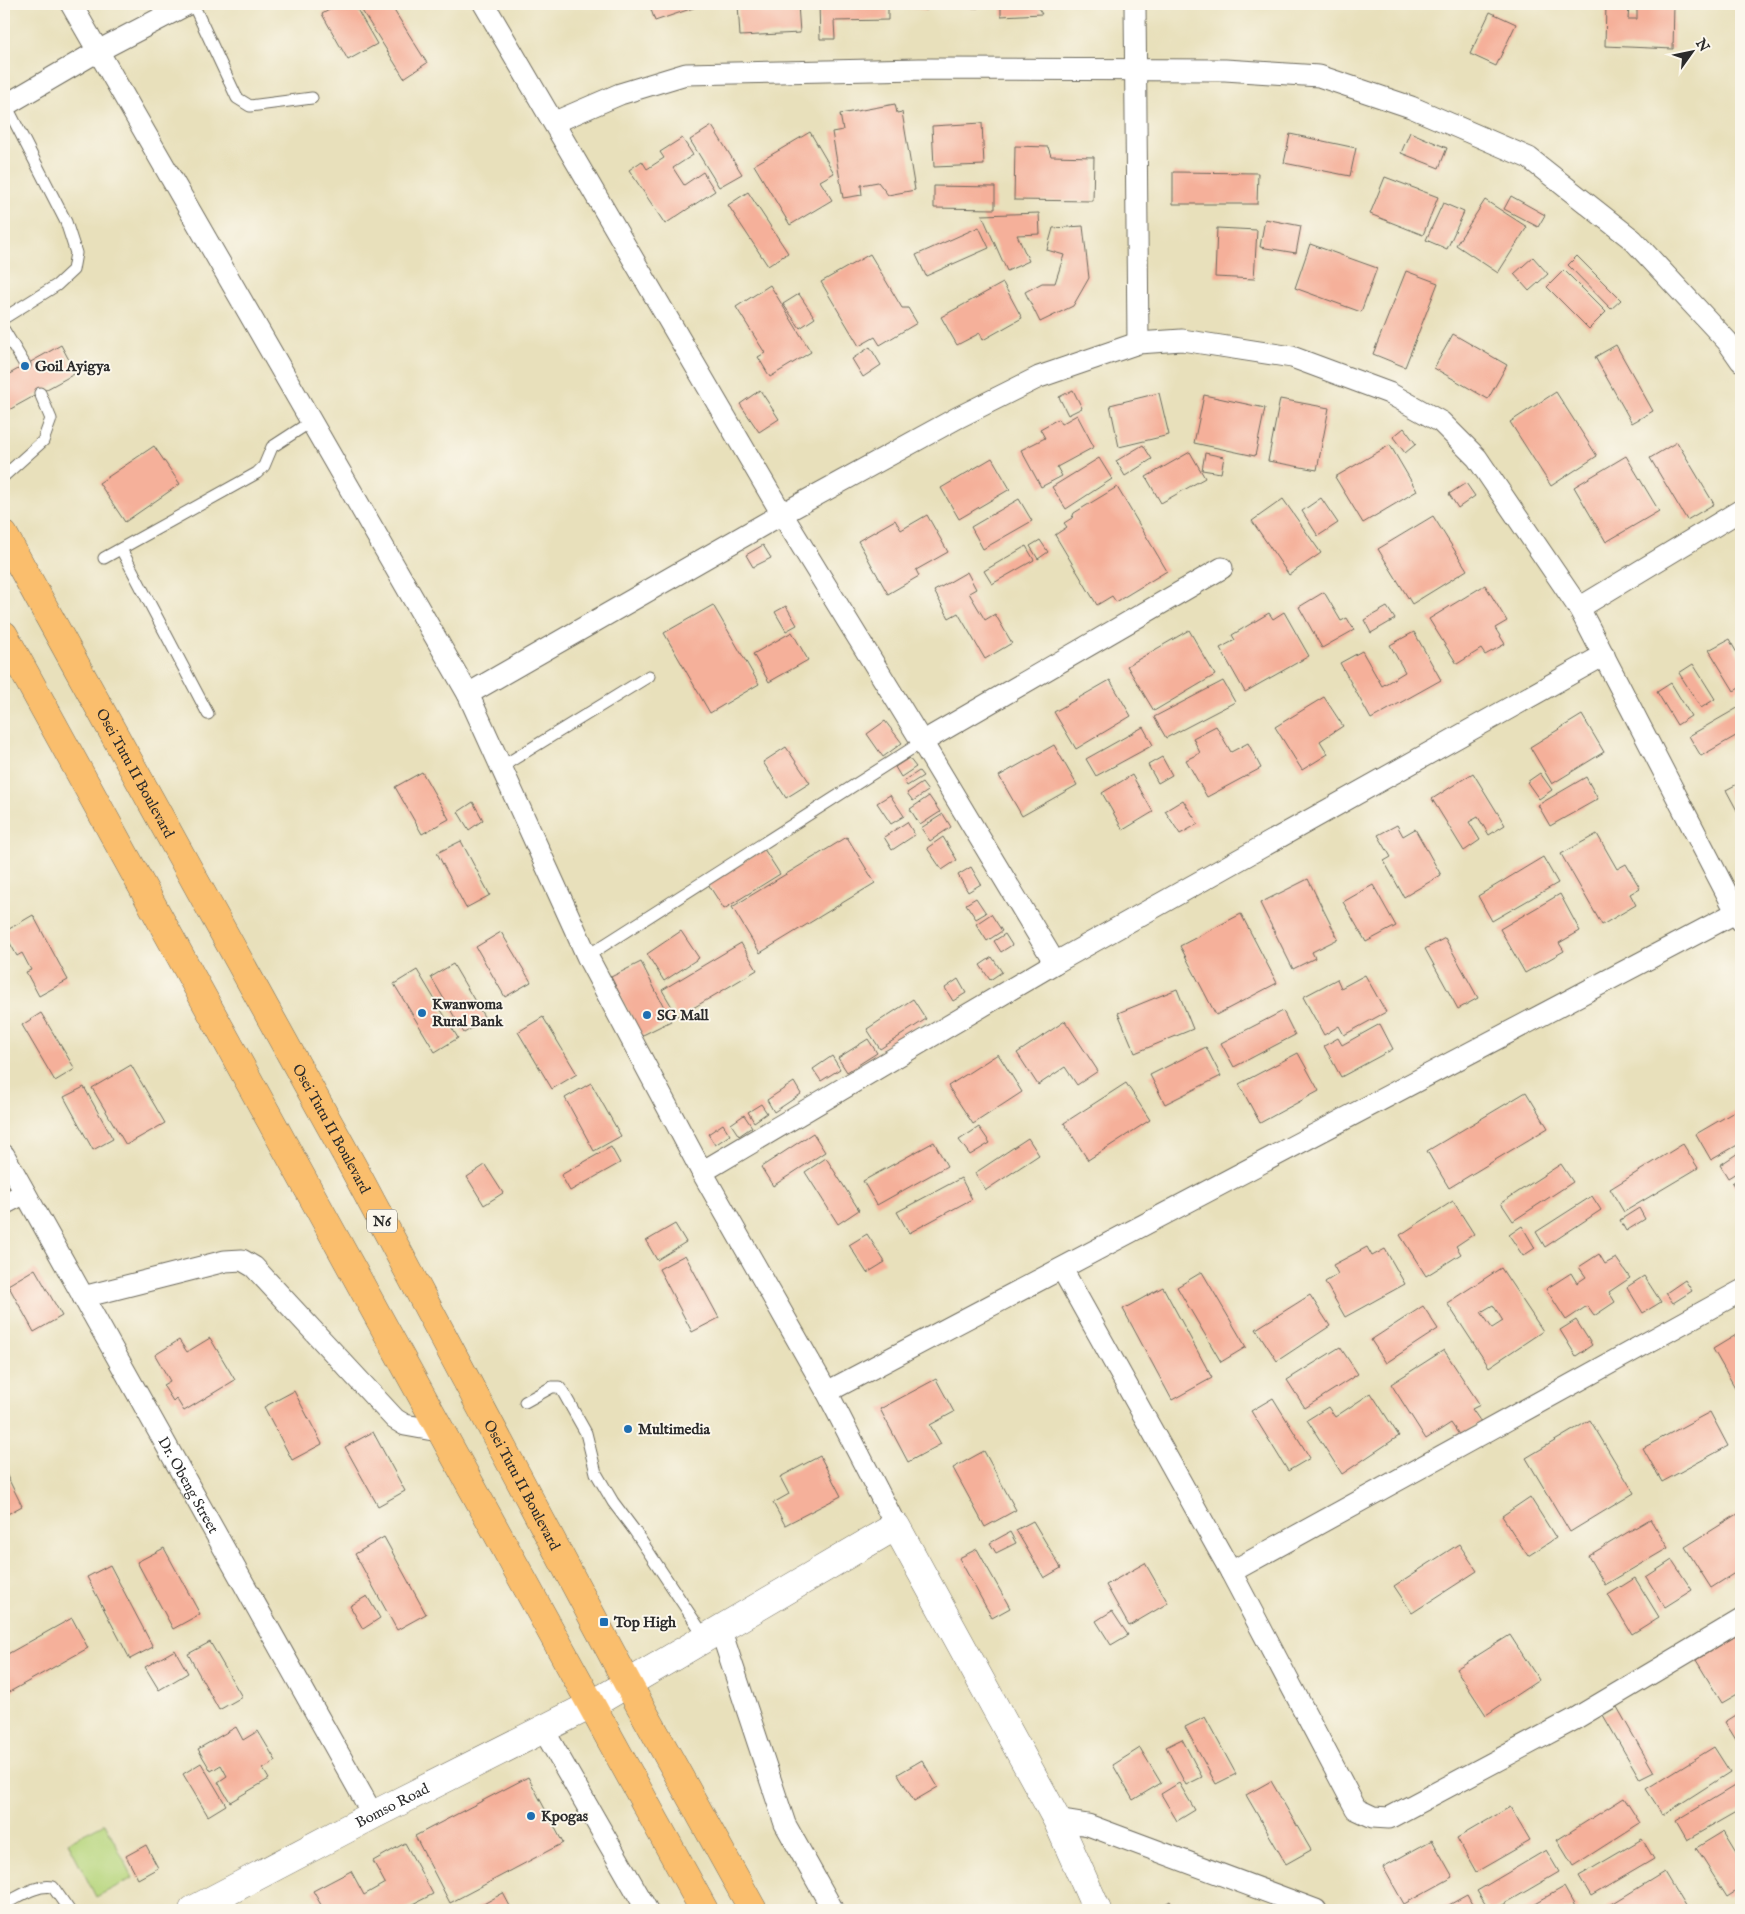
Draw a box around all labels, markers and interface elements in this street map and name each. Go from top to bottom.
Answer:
north arrow [1668,28,1718,78]
text: N [1691,35,1713,55]
place label: Goil Ayigya [35,357,110,376]
marker: Goil Ayigya [19,360,31,372]
street label: Osei Tutu II Boulevard [92,705,179,842]
place label: Kwanwoma Rural Bank [432,995,504,1031]
place label: SG Mall [657,1006,710,1025]
marker: Kwanwoma Rural Bank [416,1007,428,1019]
marker: SG Mall [641,1009,653,1021]
street label: Osei Tutu II Boulevard [288,1061,375,1198]
road number: N6 [367,1210,397,1232]
street label: Osei Tutu II Boulevard [479,1417,565,1554]
place label: Multimedia [638,1420,710,1439]
marker: Multimedia [622,1423,634,1435]
street label: Dr. Obeng Street [153,1433,223,1537]
place label: Top High [613,1613,677,1632]
marker: Top High [598,1616,610,1628]
street label: Bomso Road [352,1779,433,1833]
place label: Kpogas [541,1807,589,1826]
marker: Kpogas [525,1810,537,1822]

